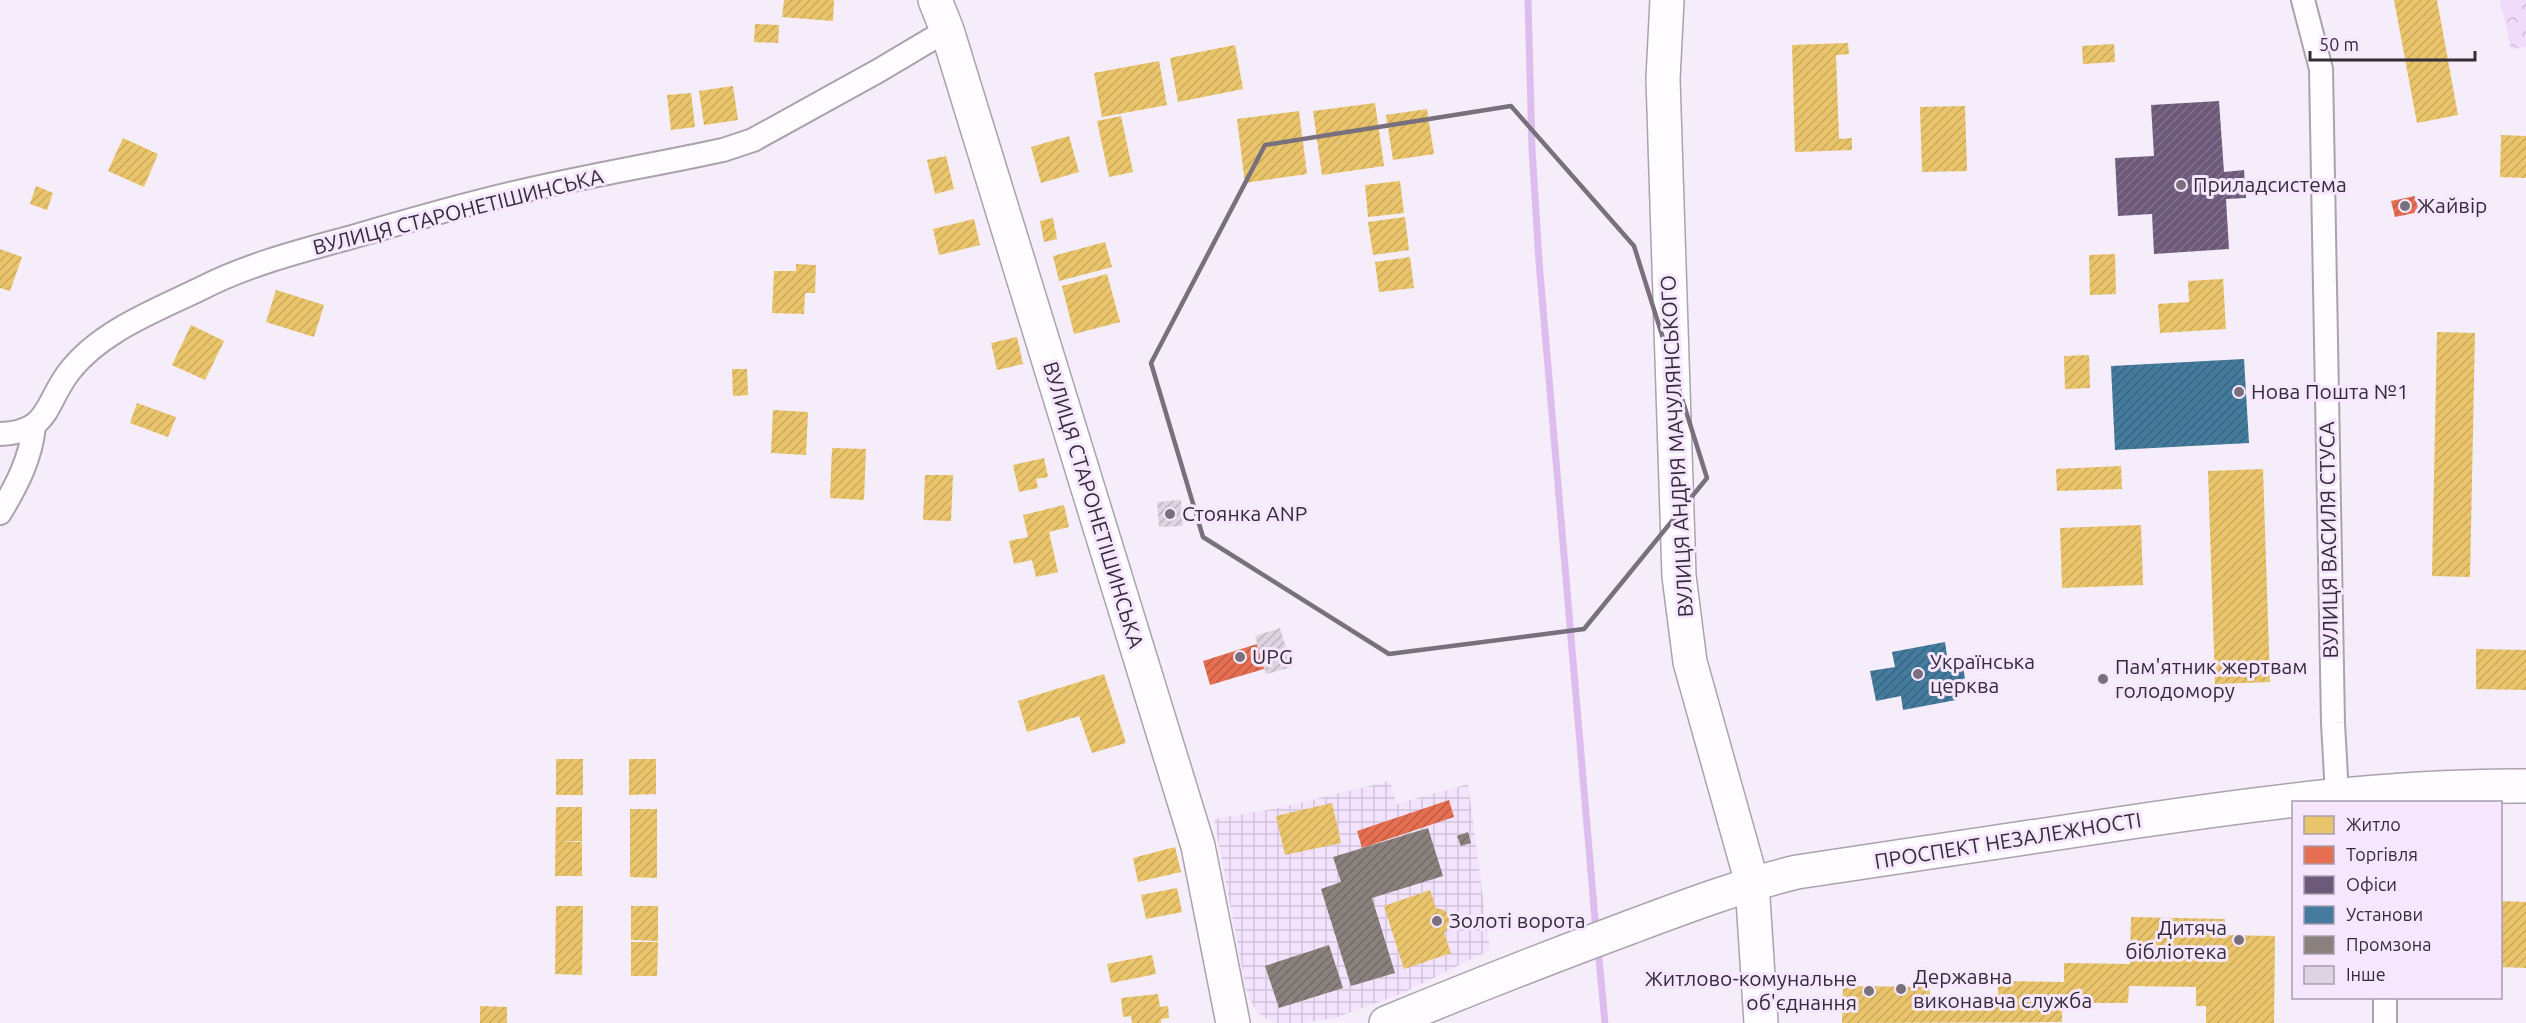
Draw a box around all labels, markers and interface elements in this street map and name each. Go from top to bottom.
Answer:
scale bar [2310,24,2475,62]
text: 50 m [2319,34,2359,54]
street label: ВУЛИЦЯ СТАРОНЕТІШИНСЬКА [310,163,606,259]
place label: Приладсистема [2193,172,2347,196]
marker: Приладсистема [2174,178,2188,192]
place label: Жайвір [2417,193,2487,217]
marker: Жайвір [2398,199,2412,213]
street label: ВУЛИЦЯ АНДРІЯ МАЧУЛЯНСЬКОГО [1655,274,1697,618]
street label: ВУЛИЦЯ СТАРОНЕТІШИНСЬКА [1039,358,1149,651]
place label: Нова Пошта №1 [2251,379,2409,403]
marker: Нова Пошта №1 [2232,385,2246,399]
street label: ВУЛИЦЯ ВАСИЛЯ СТУСА [2314,421,2342,659]
place label: Стоянка ANP [1182,501,1307,525]
marker: Стоянка ANP [1163,507,1177,521]
place label: UPG [1252,644,1293,668]
place label: Українська церква [1930,649,2035,697]
marker: UPG [1233,650,1247,664]
place label: Пам'ятник жертвам голодомору [2115,654,2308,702]
marker: Українська церква [1911,667,1925,681]
marker: Пам'ятник жертвам голодомору [2096,672,2110,686]
legend [2292,801,2502,999]
street label: ПРОСПЕКТ НЕЗАЛЕЖНОСТІ [1873,807,2143,873]
text: Житло [2346,814,2401,834]
text: Торгівля [2346,844,2418,864]
text: Офіси [2346,874,2397,894]
text: Установи [2346,904,2423,924]
place label: Золоті ворота [1449,908,1585,932]
marker: Золоті ворота [1430,914,1444,928]
place label: Дитяча бібліотека [2125,915,2227,963]
marker: Дитяча бібліотека [2232,933,2246,947]
text: Промзона [2346,934,2431,954]
place label: Державна виконавча служба [1913,964,2092,1012]
text: Інше [2346,964,2386,984]
place label: Житлово-комунальне об'єднання [1645,966,1857,1014]
marker: Державна виконавча служба [1894,982,1908,996]
marker: Житлово-комунальне об'єднання [1862,984,1876,998]

